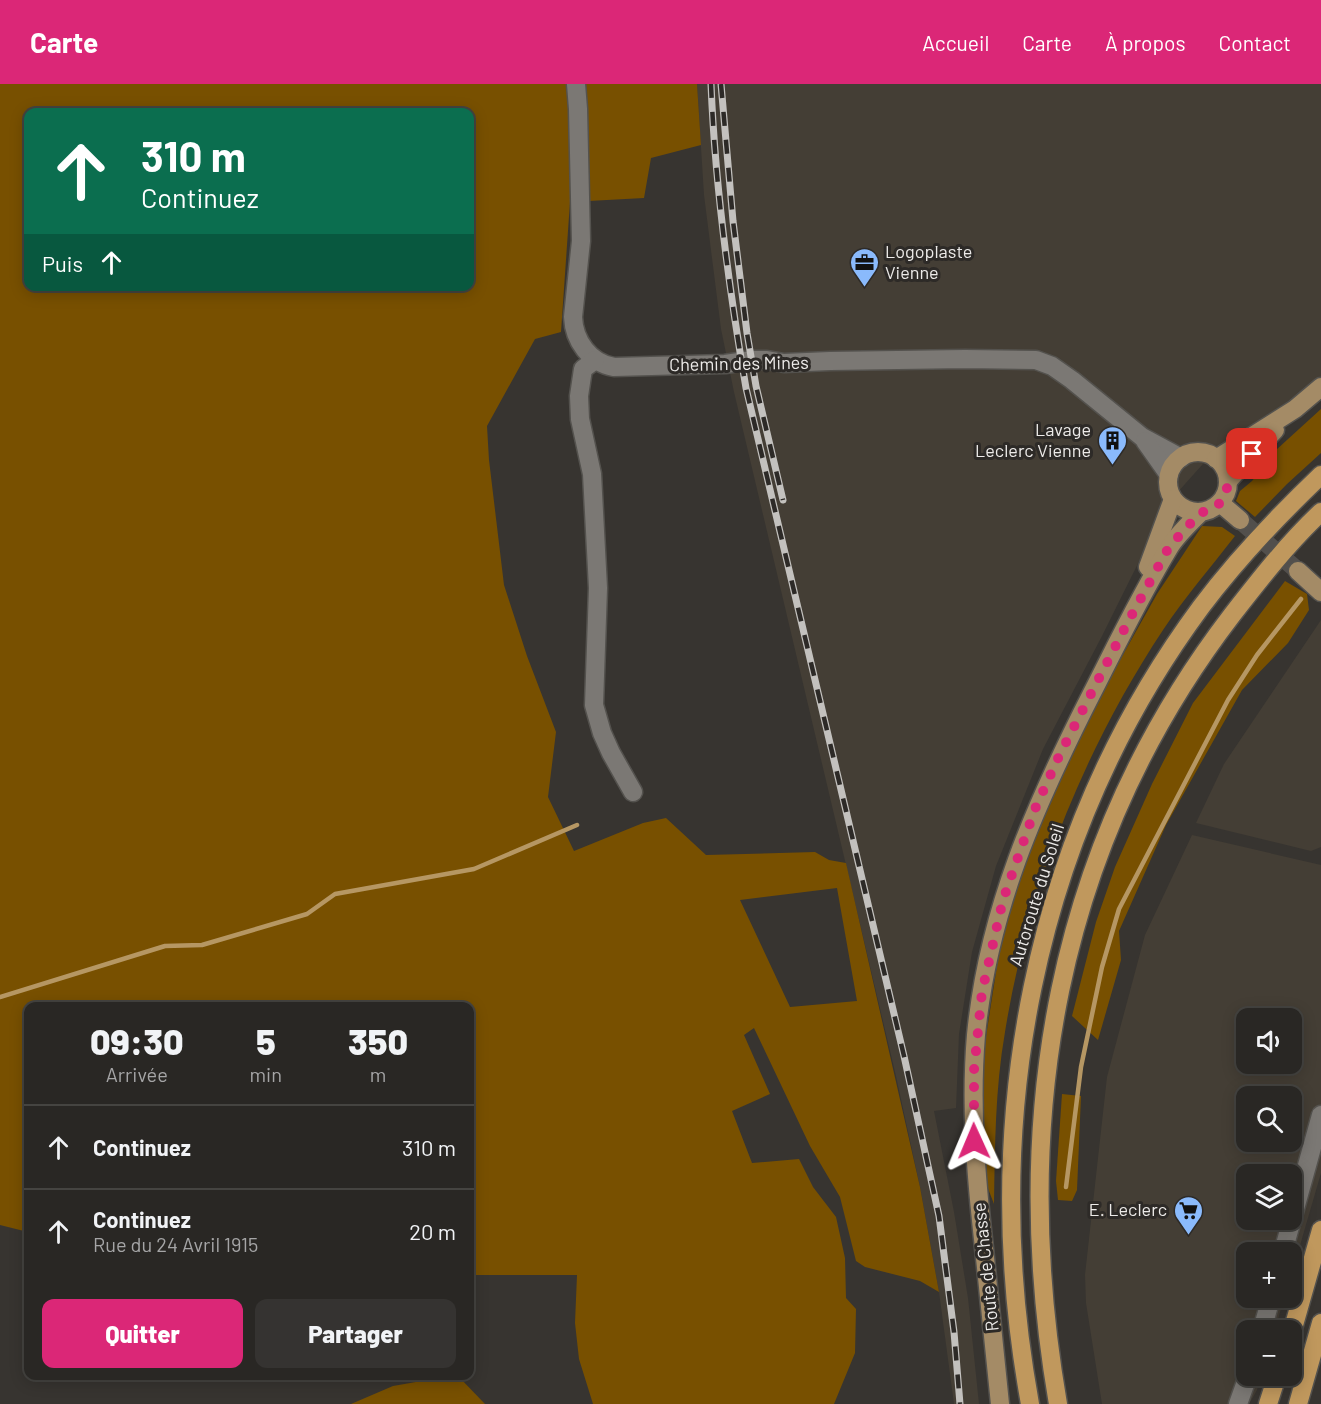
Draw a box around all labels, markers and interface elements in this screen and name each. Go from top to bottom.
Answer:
text: Carte [30,25,98,59]
text: Accueil [922,30,989,55]
text: Carte [1022,30,1072,55]
text: À propos [1105,30,1186,55]
text: Contact [1219,30,1291,55]
text: 310 m [141,130,246,180]
icon: ahead [42,132,120,210]
text: Continuez [141,181,259,213]
place label: Logoplaste Vienne [885,240,972,283]
icon: ahead [95,246,128,279]
office icon: Logoplaste Vienne [848,246,880,288]
text: Puis [42,250,83,276]
street label: Chemin des Mines [669,351,809,375]
place label: Lavage Leclerc Vienne [975,418,1091,461]
building icon: Lavage Leclerc Vienne [1096,424,1128,466]
pin [1226,428,1277,479]
icon: arrive [1235,437,1268,470]
street label: Autoroute du Soleil [1004,821,1068,969]
map controls [1236,1008,1302,1386]
button: sound [1236,1008,1302,1074]
text: 09:30 [90,1019,184,1062]
text: 5 [256,1019,276,1062]
text: 350 [348,1019,408,1062]
text: Arrivée [106,1062,168,1086]
text: min [250,1062,282,1086]
text: m [370,1062,386,1086]
button: search [1236,1086,1302,1152]
position arrow [942,1109,1006,1173]
icon: ahead [42,1131,75,1164]
text: Continuez [93,1134,191,1160]
text: 310 m [402,1134,456,1160]
button: layers [1236,1164,1302,1230]
supermarket icon: E. Leclerc [1172,1194,1204,1236]
place label: E. Leclerc [1089,1198,1167,1220]
street label: Route de Chasse [967,1202,1003,1333]
text: Continuez [93,1206,191,1232]
icon: ahead [42,1215,75,1248]
text: 20 m [409,1218,456,1244]
text: Rue du 24 Avril 1915 [93,1232,258,1256]
button: + [1236,1242,1302,1308]
button: Quitter [42,1299,243,1368]
button: Partager [255,1299,456,1368]
button: − [1236,1320,1302,1386]

